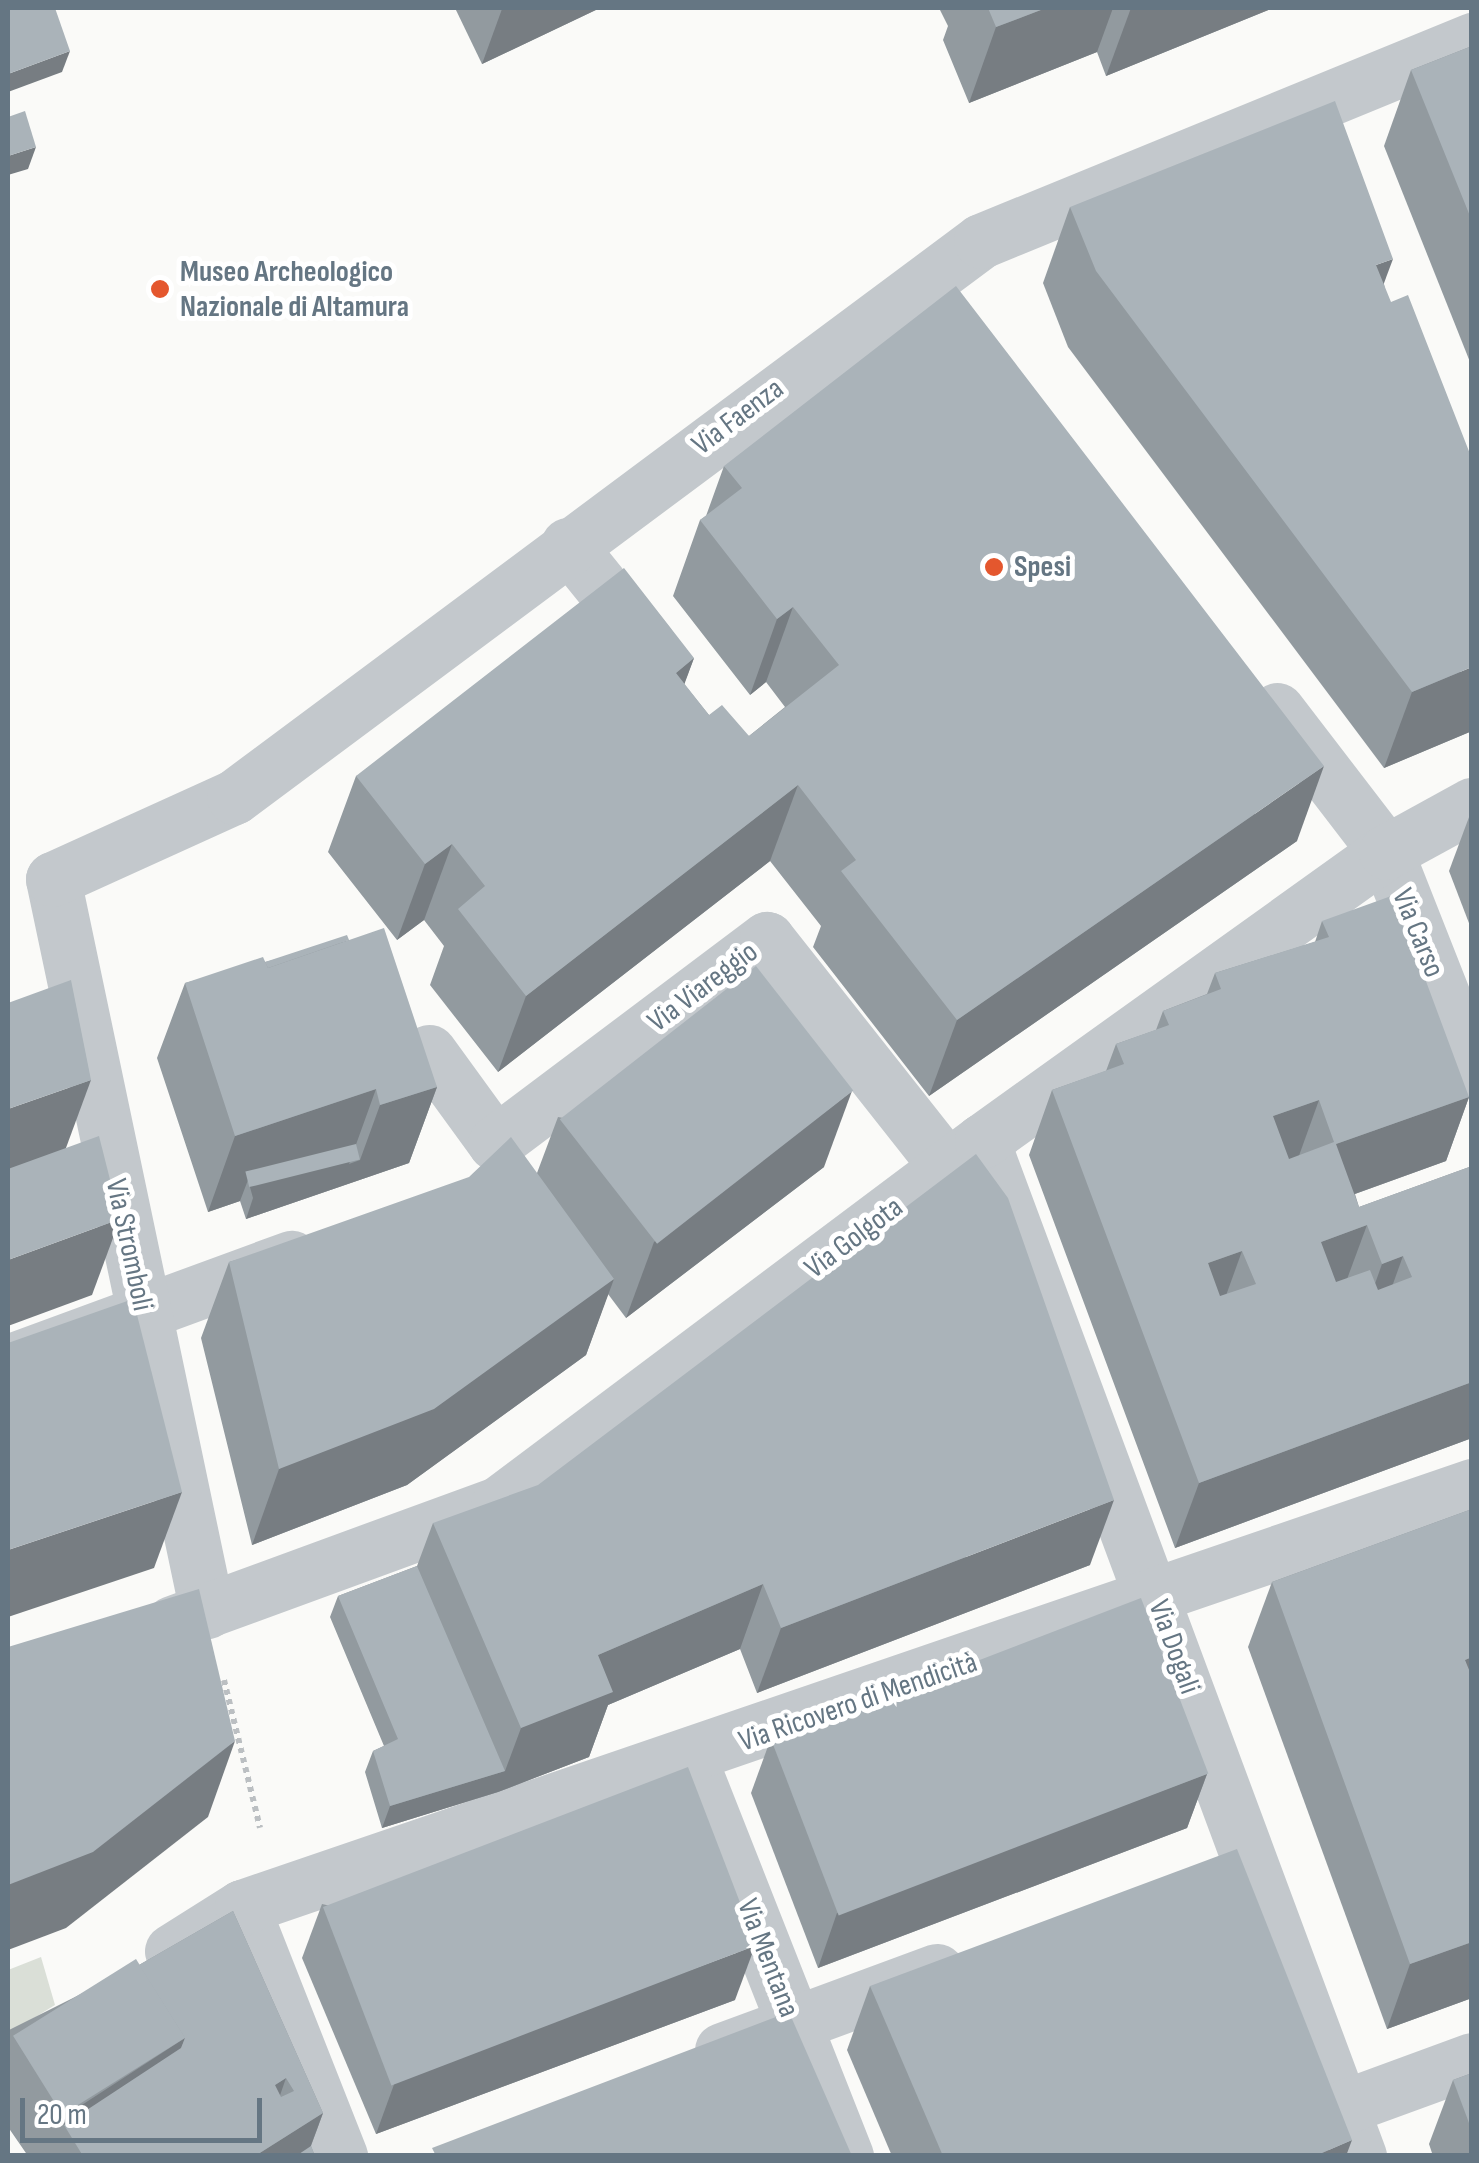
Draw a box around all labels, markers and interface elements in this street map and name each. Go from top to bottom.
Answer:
place label: Museo Archeologico Nazionale di Altamura [180,254,409,324]
marker: Museo Archeologico Nazionale di Altamura [149,278,171,300]
street label: Via Faenza [685,371,791,463]
place label: Spesi [1014,549,1071,585]
marker: Spesi [983,556,1005,578]
street label: Via Carso [1384,883,1452,983]
street label: Via Viareggio [641,934,765,1040]
street label: Via Stromboli [97,1176,161,1314]
street label: Via Golgota [798,1190,910,1286]
street label: Via Dogali [1140,1595,1208,1699]
street label: Via Ricovero di Mendicità [734,1644,982,1760]
street label: Via Mentana [729,1894,807,2022]
scale bar [25,2078,268,2140]
text: 20 m [37,2097,87,2133]

